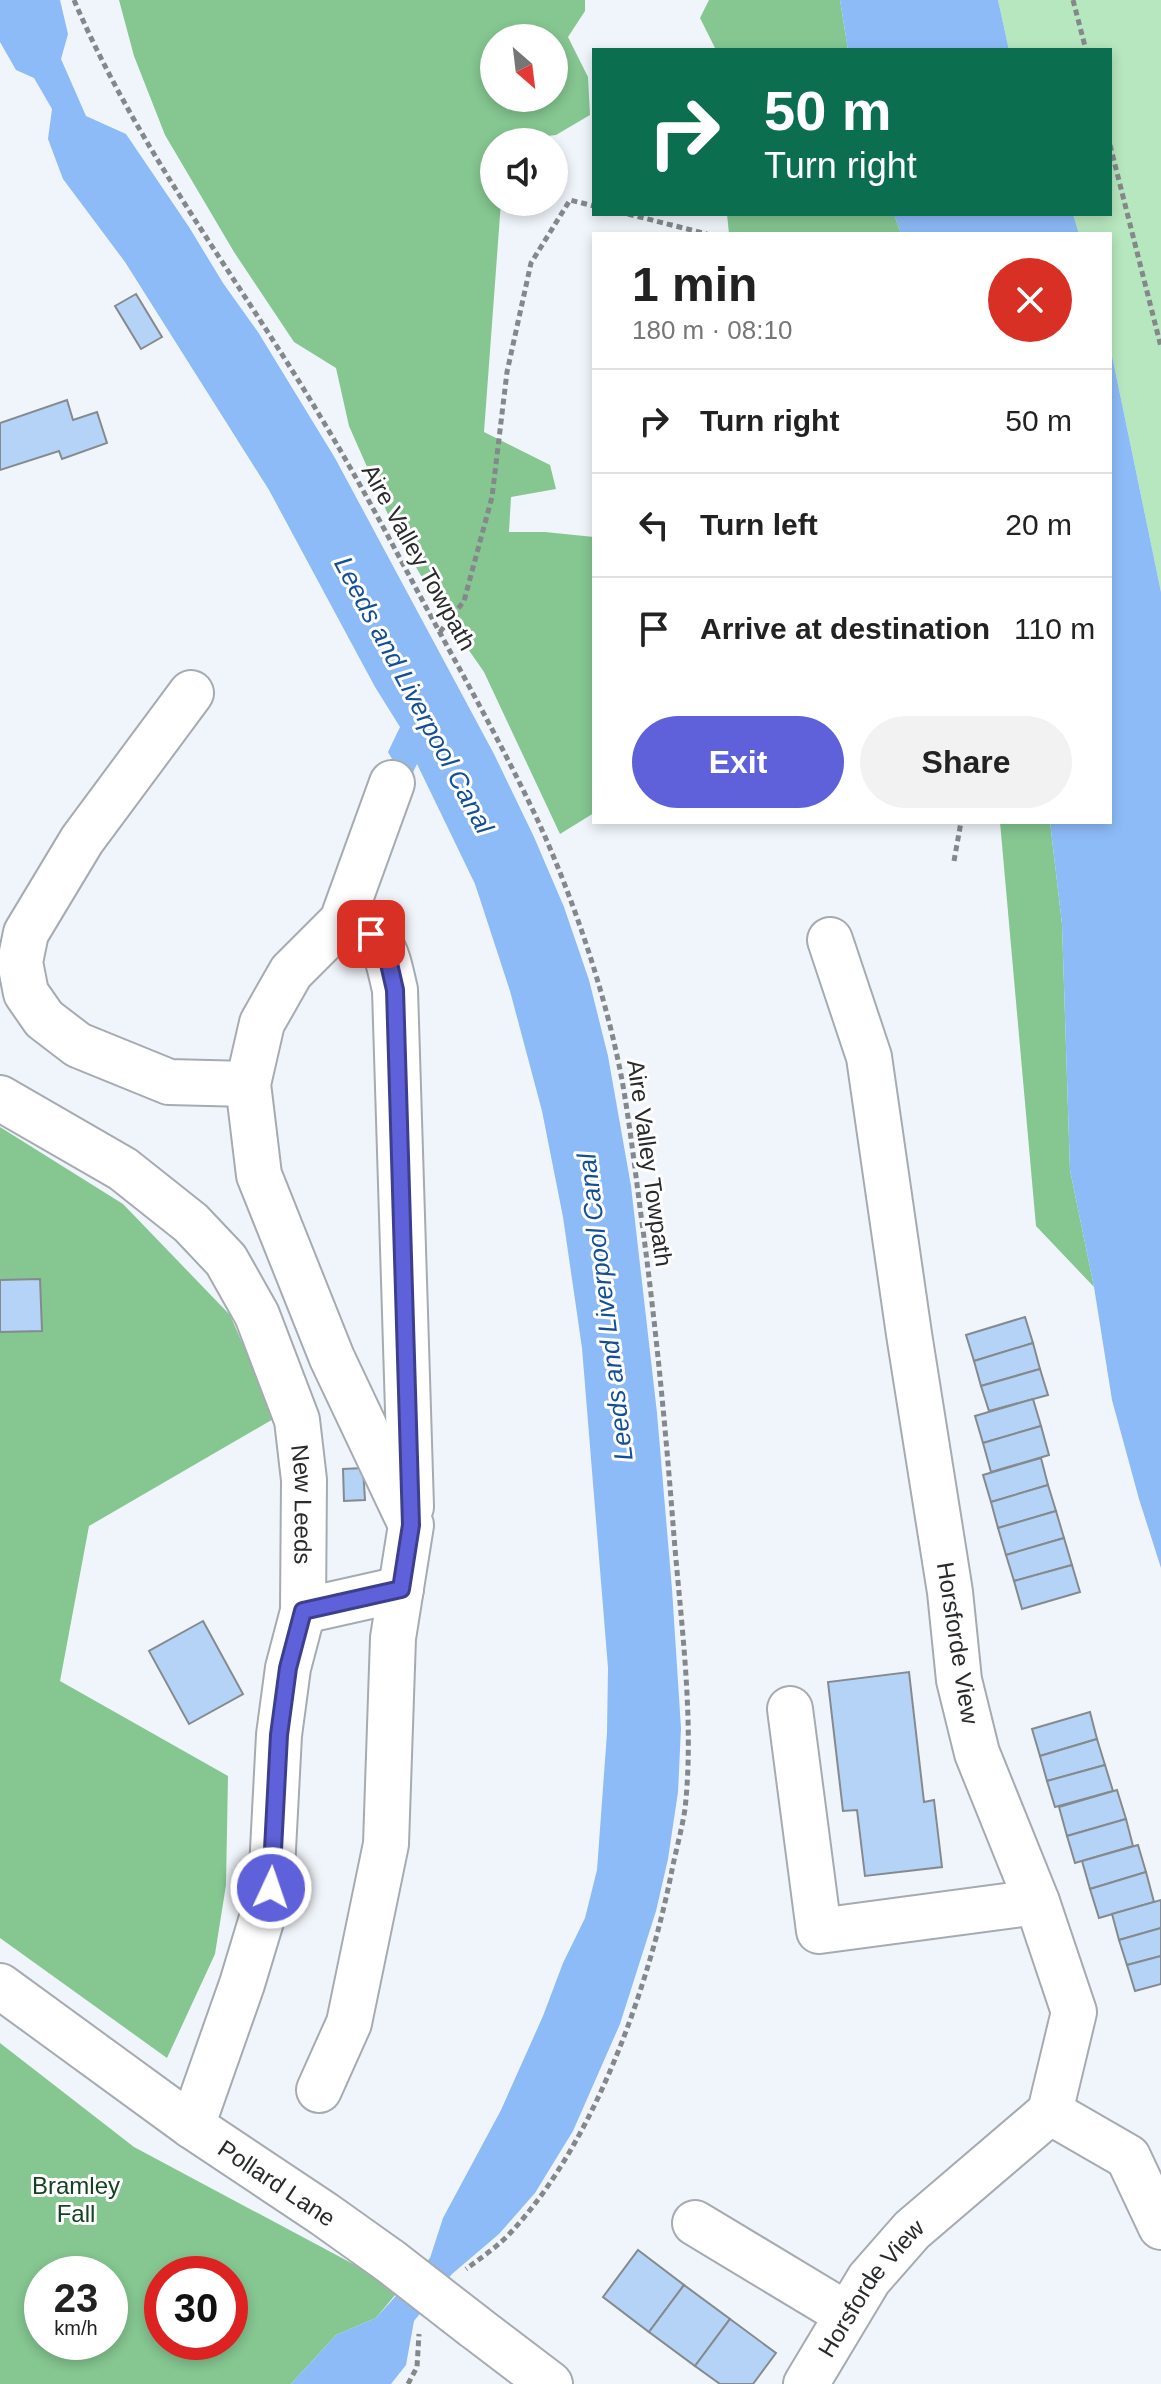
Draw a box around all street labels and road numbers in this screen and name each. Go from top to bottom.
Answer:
street label: Aire Valley Towpath [357,459,481,655]
street label: Aire Valley Towpath [622,1058,678,1268]
street label: New Leeds [286,1443,318,1564]
street label: Horsforde View [932,1560,984,1727]
street label: Pollard Lane [214,2134,341,2231]
street label: Horsforde View [812,2213,929,2362]

